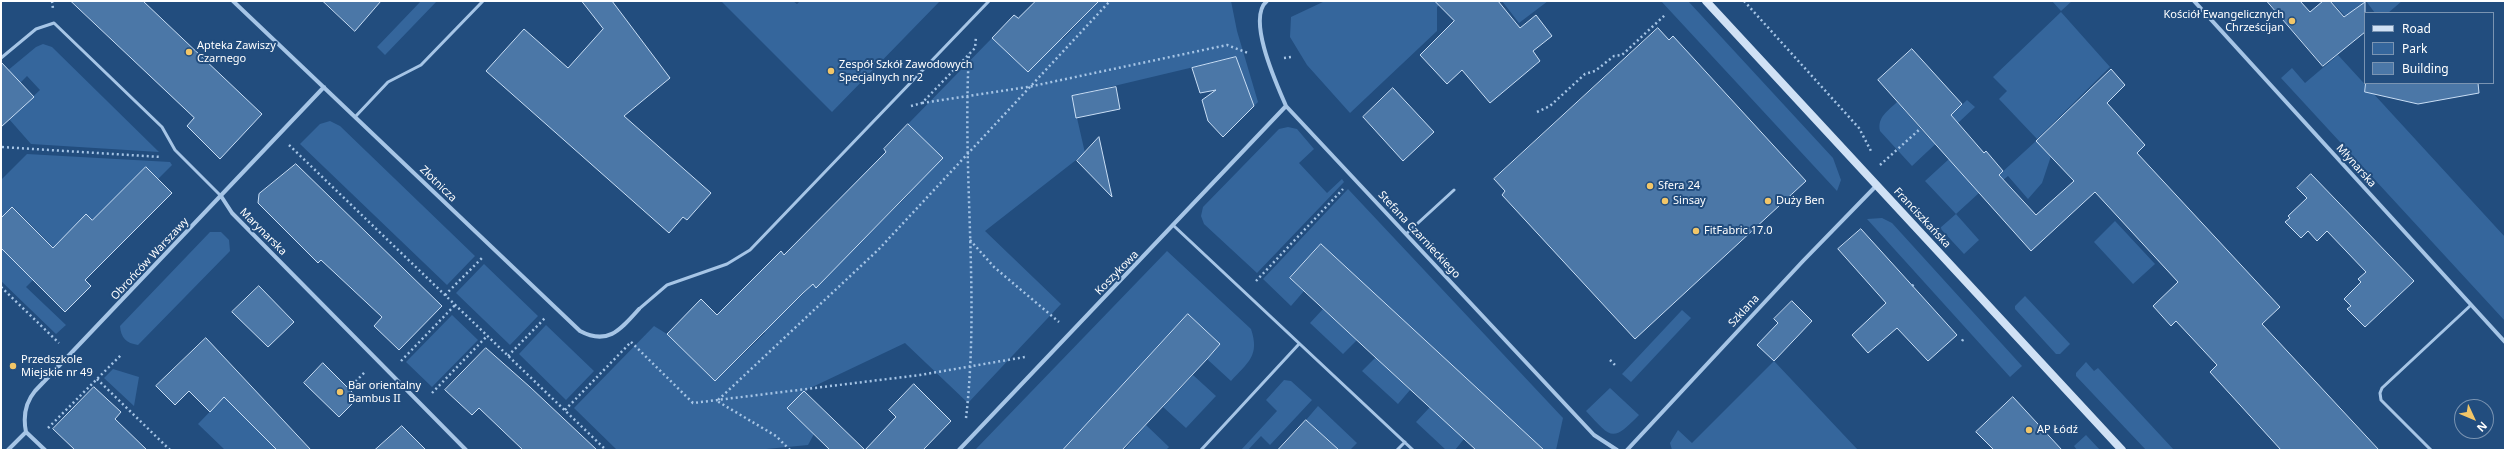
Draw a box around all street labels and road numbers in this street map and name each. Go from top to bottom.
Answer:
street label: Młynarska [2333,142,2379,190]
street label: Złotnicza [417,163,459,205]
street label: Franciszkańska [1891,185,1953,251]
street label: Stefana Czarnieckiego [1375,189,1463,281]
street label: Marynarska [237,206,289,258]
street label: Obrońców Warszawy [108,215,192,303]
street label: Koszykowa [1093,248,1141,298]
street label: Szklana [1726,292,1762,330]

